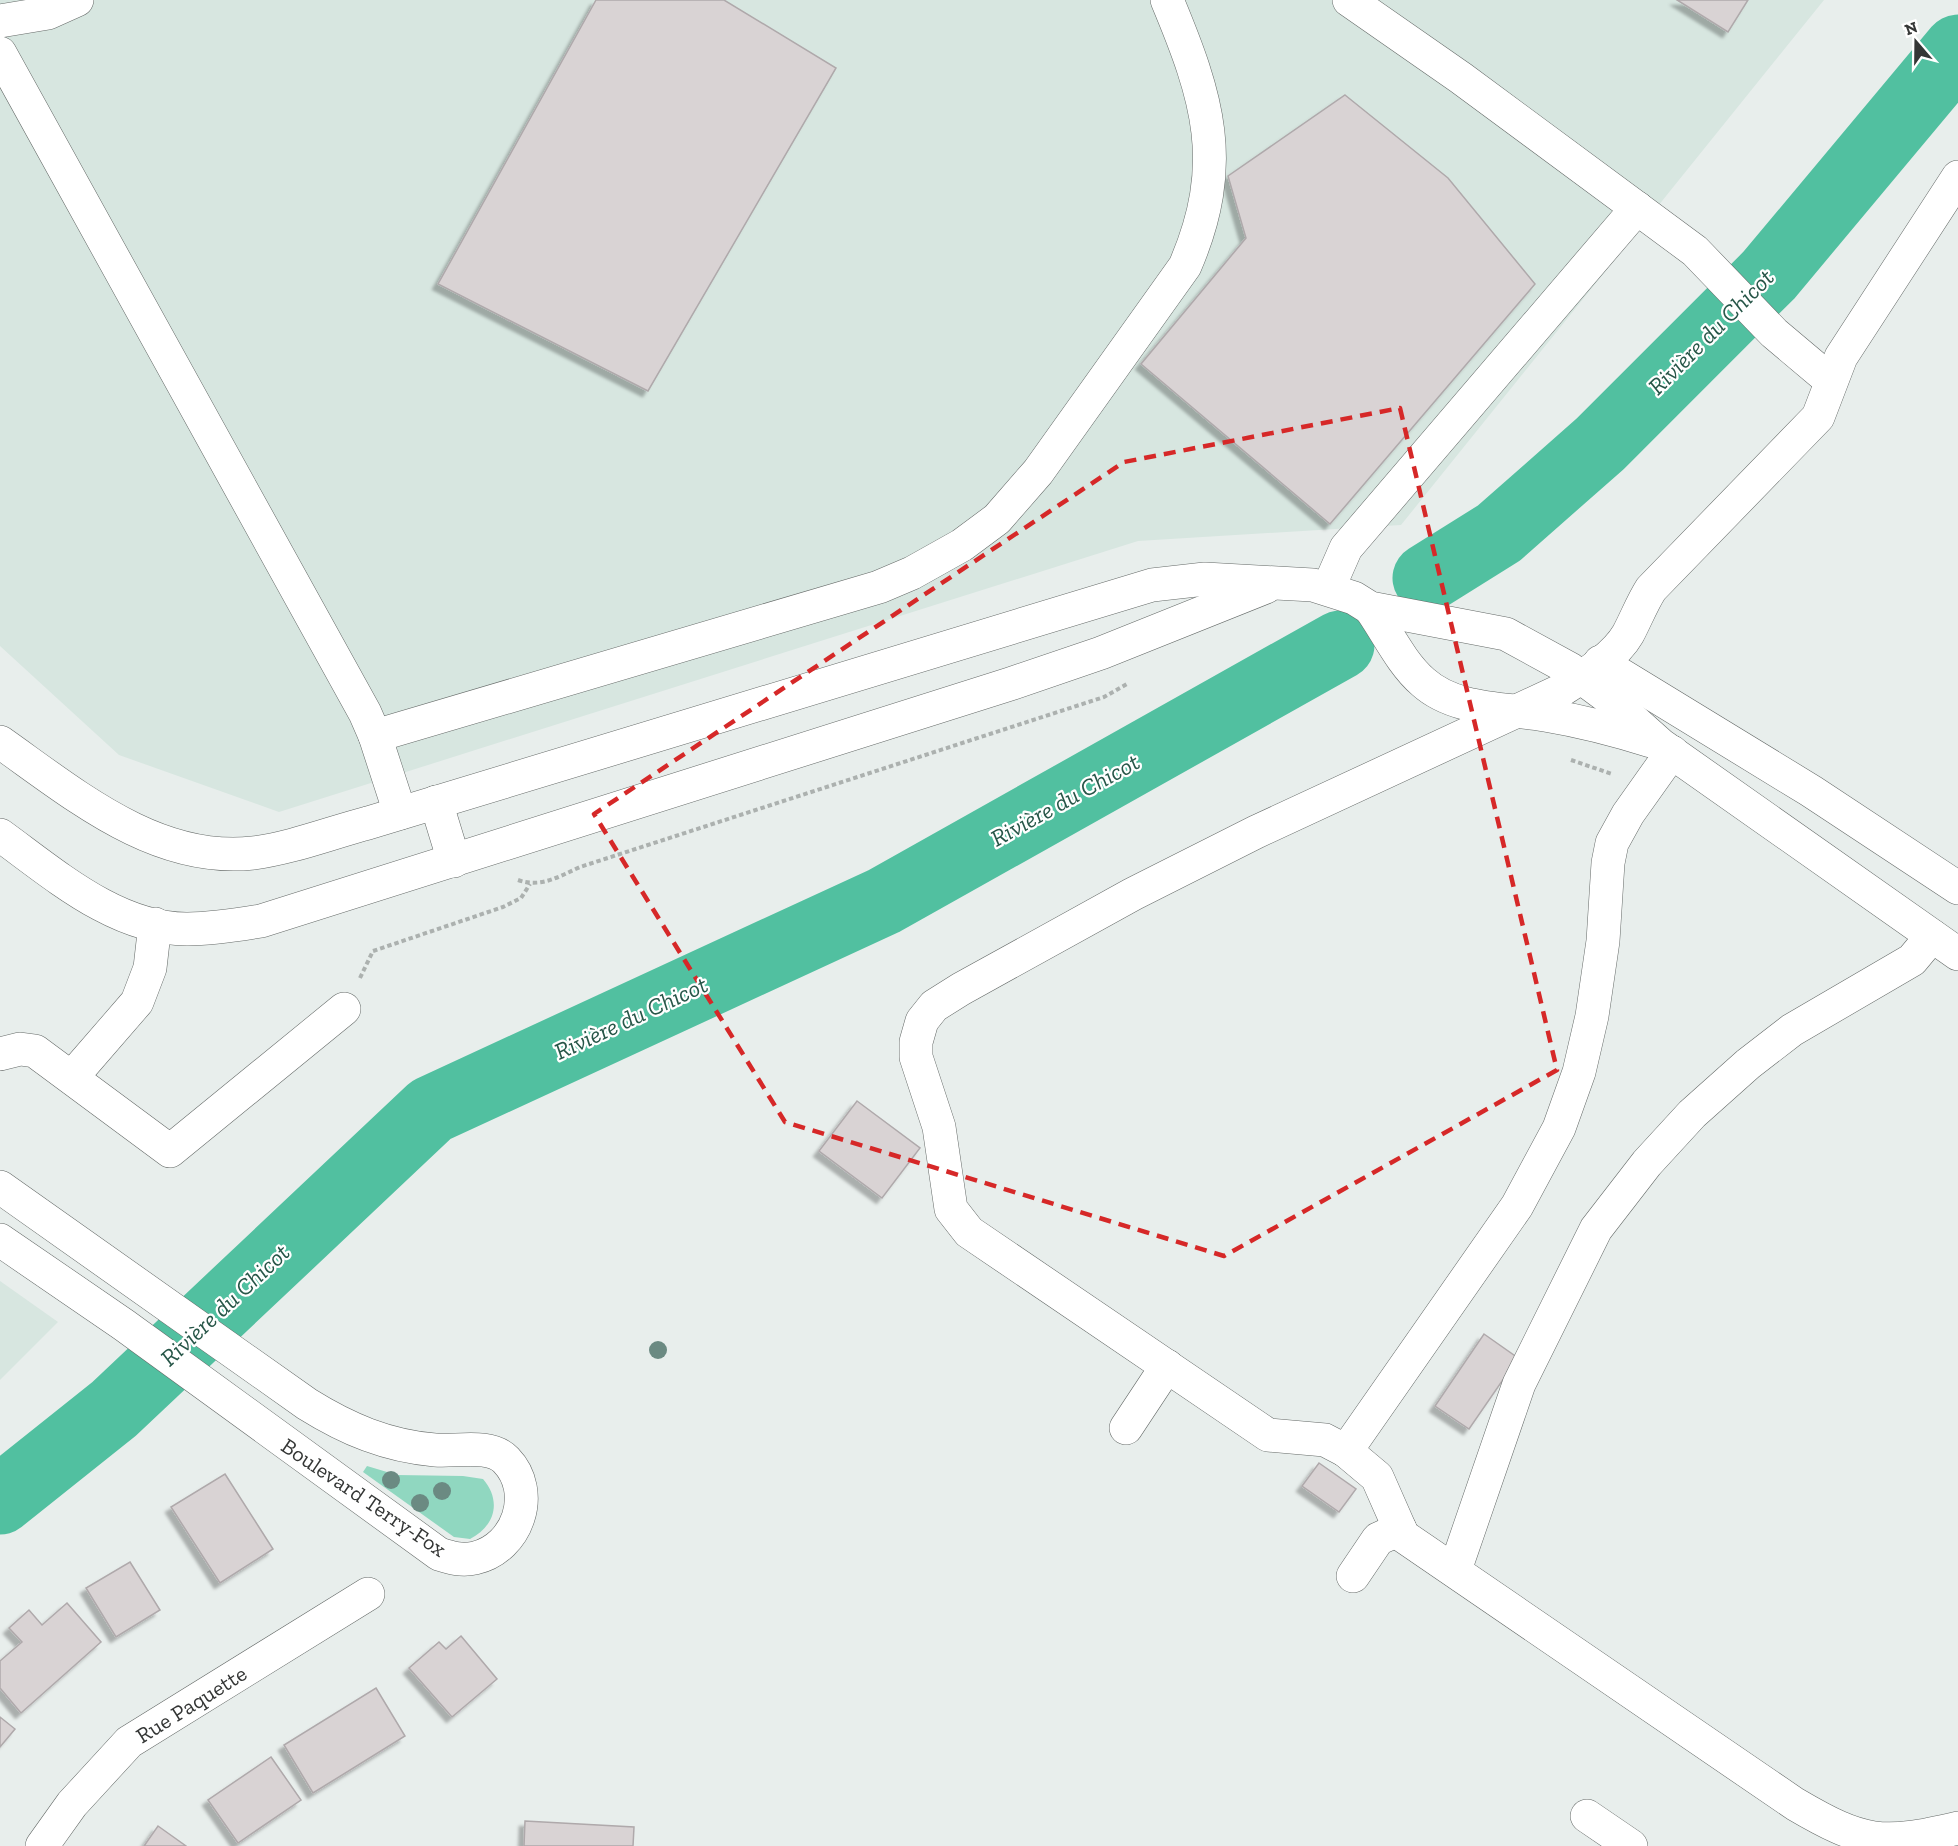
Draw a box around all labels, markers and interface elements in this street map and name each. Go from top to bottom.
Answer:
north arrow [1886,12,1946,72]
text: N [1902,17,1920,39]
water label: Rivière du Chicot [1642,263,1780,401]
water label: Rivière du Chicot [985,747,1144,852]
water label: Rivière du Chicot [550,969,712,1066]
water label: Rivière du Chicot [154,1237,295,1372]
street label: Boulevard Terry-Fox [276,1432,451,1563]
street label: Rue Paquette [131,1660,252,1749]

